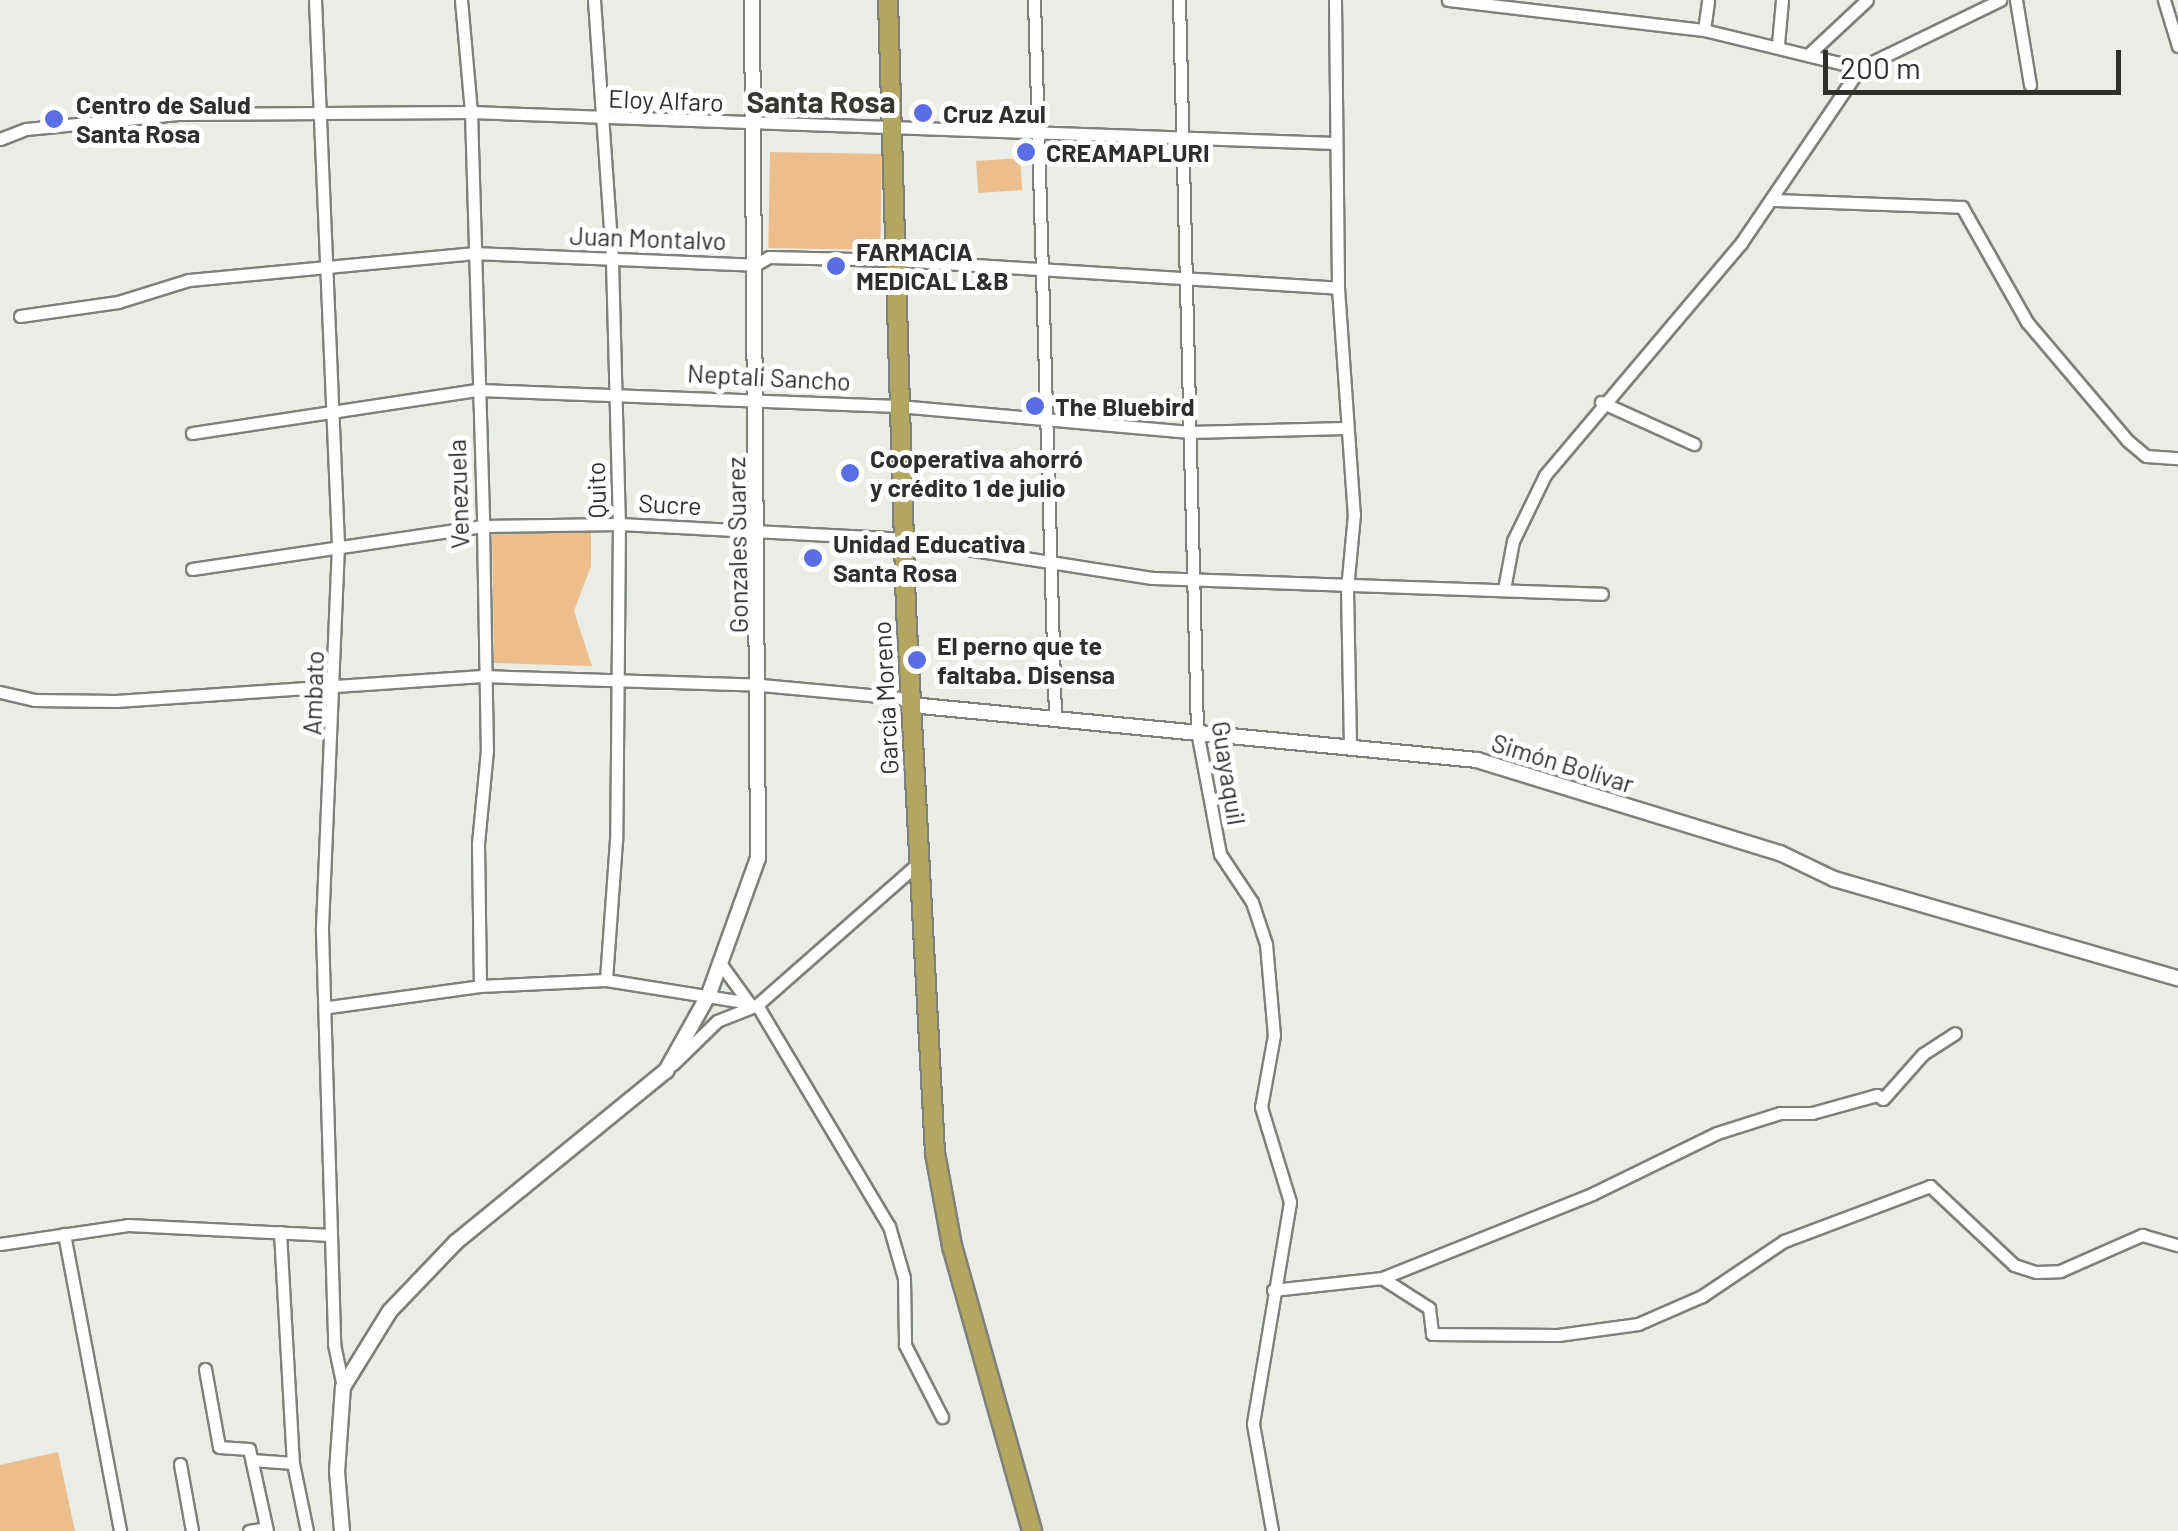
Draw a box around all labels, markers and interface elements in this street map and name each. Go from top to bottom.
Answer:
scale bar [1828,30,2126,92]
text: 200 m [1840,49,1921,85]
street label: Eloy Alfaro [608,83,724,117]
district label: Santa Rosa [747,83,895,119]
place label: Centro de Salud Santa Rosa [76,90,251,149]
place label: Cruz Azul [943,98,1046,128]
marker: Cruz Azul [912,102,934,124]
marker: Centro de Salud Santa Rosa [41,106,67,132]
place label: CREAMAPLURI [1046,137,1209,167]
marker: CREAMAPLURI [1015,141,1037,163]
street label: Juan Montalvo [569,220,727,256]
place label: FARMACIA MEDICAL L&B [856,237,1009,296]
marker: FARMACIA MEDICAL L&B [825,255,847,277]
street label: Neptali Sancho [687,358,851,396]
place label: The Bluebird [1055,391,1195,421]
marker: The Bluebird [1024,395,1046,417]
street label: Venezuela [441,439,475,549]
place label: Cooperativa ahorró y crédito 1 de julio [870,444,1083,503]
street label: Gonzales Suarez [720,457,754,633]
street label: Quito [580,461,612,519]
marker: Cooperativa ahorró y crédito 1 de julio [839,462,861,484]
street label: Sucre [638,487,702,521]
place label: Unidad Educativa Santa Rosa [833,529,1025,588]
marker: Unidad Educativa Santa Rosa [802,547,824,569]
street label: García Moreno [866,620,904,776]
place label: El perno que te faltaba. Disensa [937,631,1115,690]
marker: El perno que te faltaba. Disensa [906,649,928,671]
street label: Ambato [297,650,329,736]
street label: Guayaquil [1206,719,1252,827]
street label: Simón Bolívar [1488,727,1638,799]

